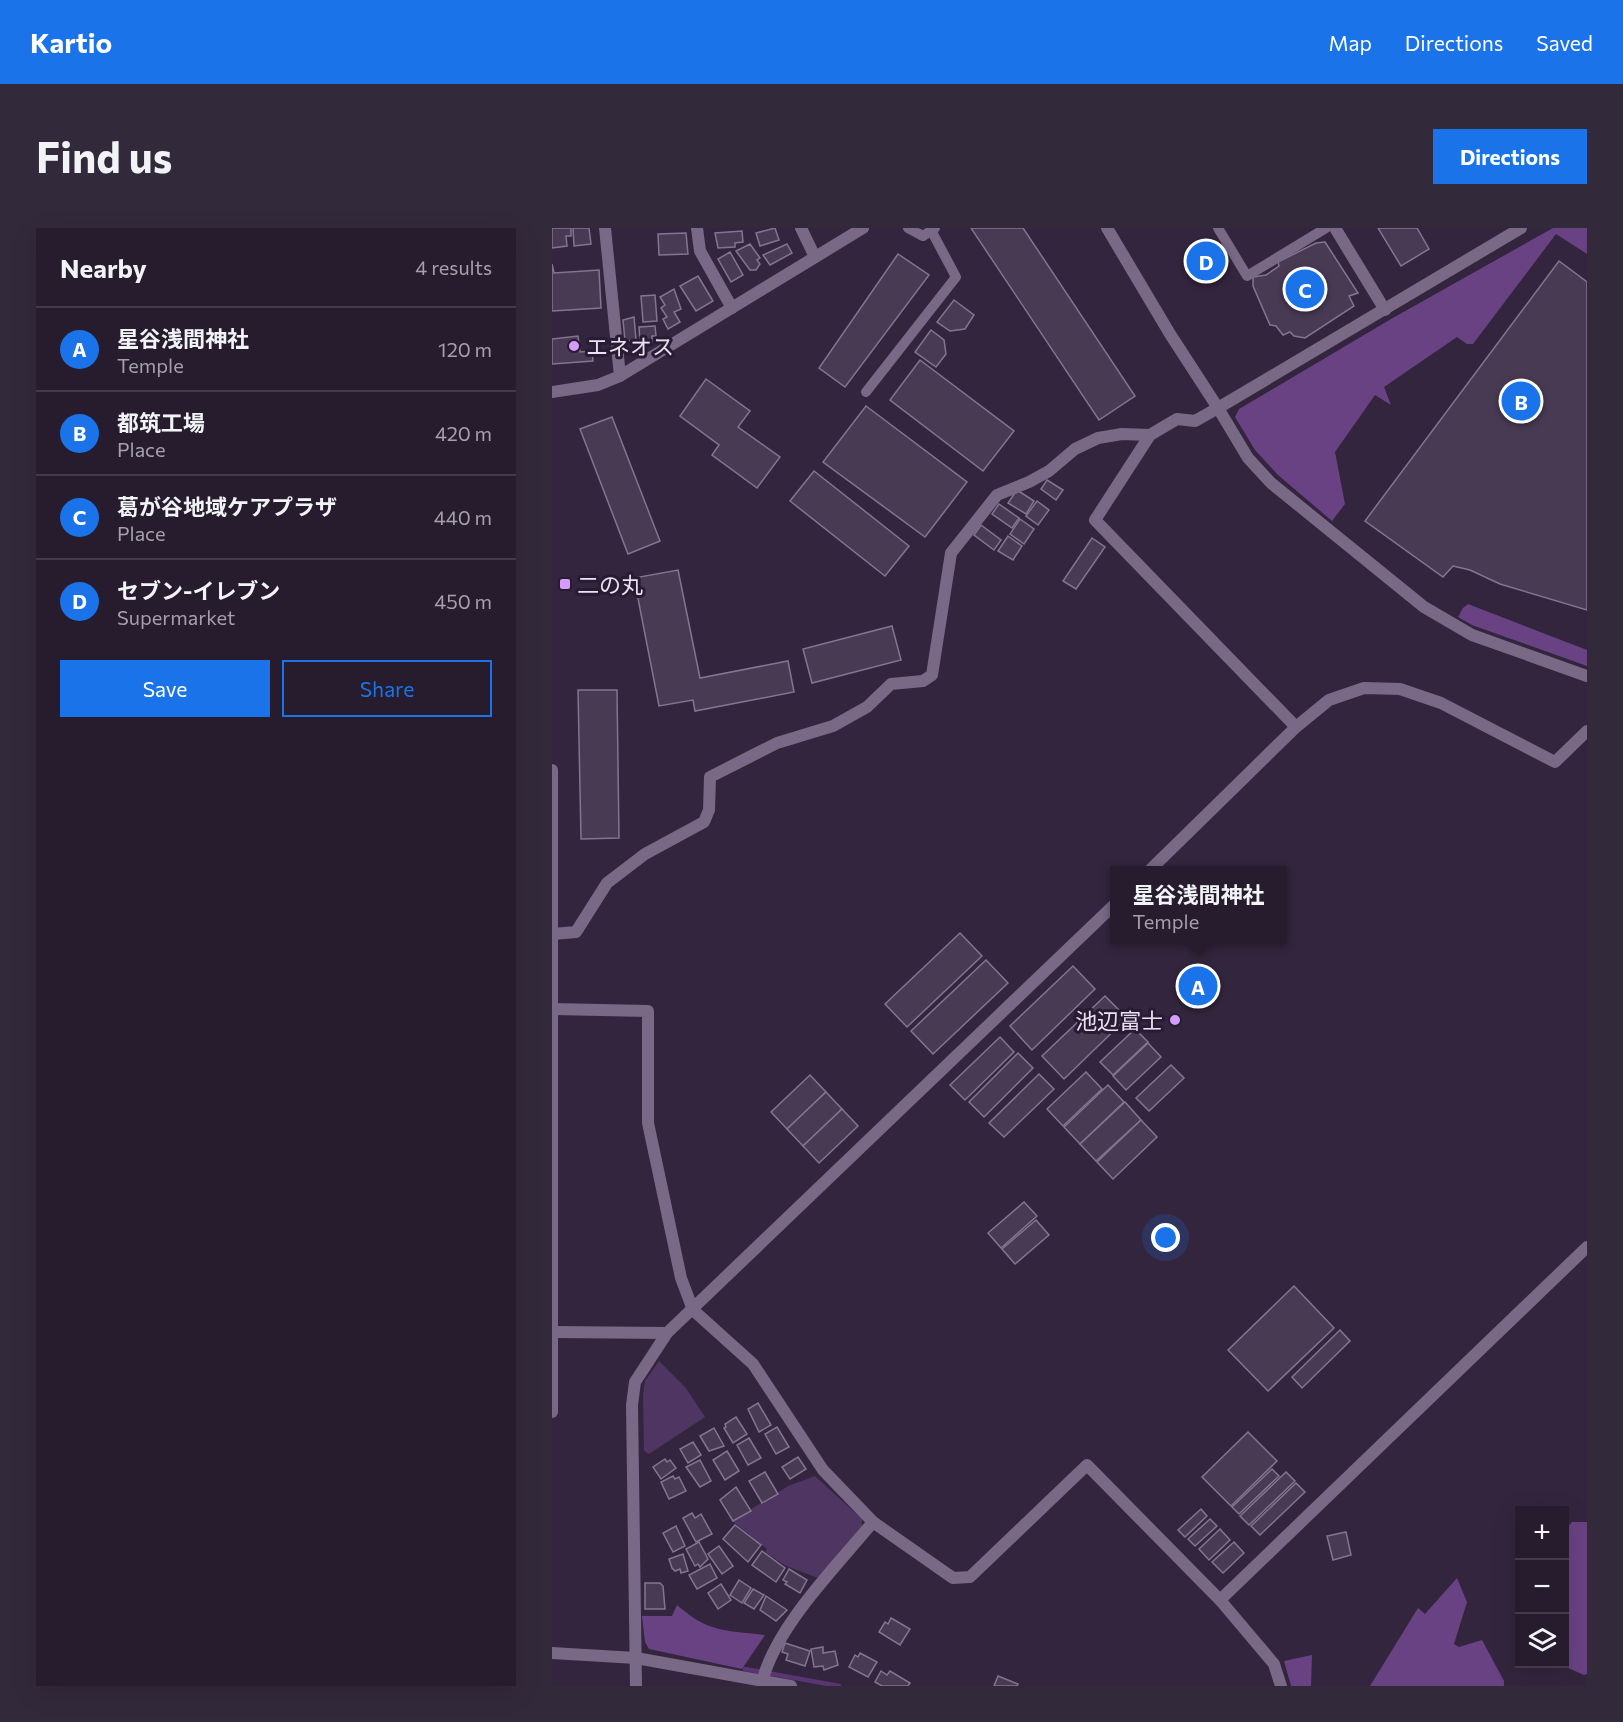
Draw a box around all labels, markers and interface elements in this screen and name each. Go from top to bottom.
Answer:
text: Kartio [30,25,112,59]
text: Map [1329,30,1372,55]
text: Directions [1405,30,1503,55]
text: Saved [1536,30,1593,55]
button: Directions [1433,129,1587,184]
text: Find us [36,130,172,182]
pin: D [1186,238,1226,284]
text: Nearby [60,252,147,283]
text: 4 results [415,255,492,279]
pin: C [1286,266,1324,312]
text: 星谷浅間神社 [117,325,249,352]
place label: エネオス [586,333,674,360]
text: A [72,337,87,361]
text: 120 m [438,337,492,361]
marker: エネオス [567,339,581,353]
text: Temple [117,353,184,377]
pin: B [1502,378,1540,423]
text: 都筑工場 [117,409,205,436]
text: B [73,421,86,445]
text: 420 m [435,421,492,445]
text: Place [117,437,166,461]
text: 葛が谷地域ケアプラザ [117,493,337,520]
text: C [73,505,86,529]
text: 440 m [434,505,492,529]
text: Place [117,521,166,545]
place label: 二の丸 [577,571,643,598]
text: セブン-イレブン [117,577,280,604]
marker: 二の丸 [558,577,572,591]
text: D [72,589,87,613]
text: 450 m [434,589,492,613]
text: Supermarket [117,605,235,629]
button: Save [60,660,270,717]
button: Share [282,660,492,717]
popup [1110,866,1287,944]
text: 星谷浅間神社 [1132,881,1265,908]
text: Temple [1132,909,1199,933]
pin: A [1178,964,1218,1008]
place label: 池辺富士 [1075,1007,1163,1034]
marker: 池辺富士 [1168,1013,1182,1027]
your location [1151,1223,1180,1252]
map controls [1515,1506,1569,1668]
button: + [1515,1506,1569,1560]
button: − [1515,1560,1569,1614]
button: layers [1515,1614,1569,1668]

